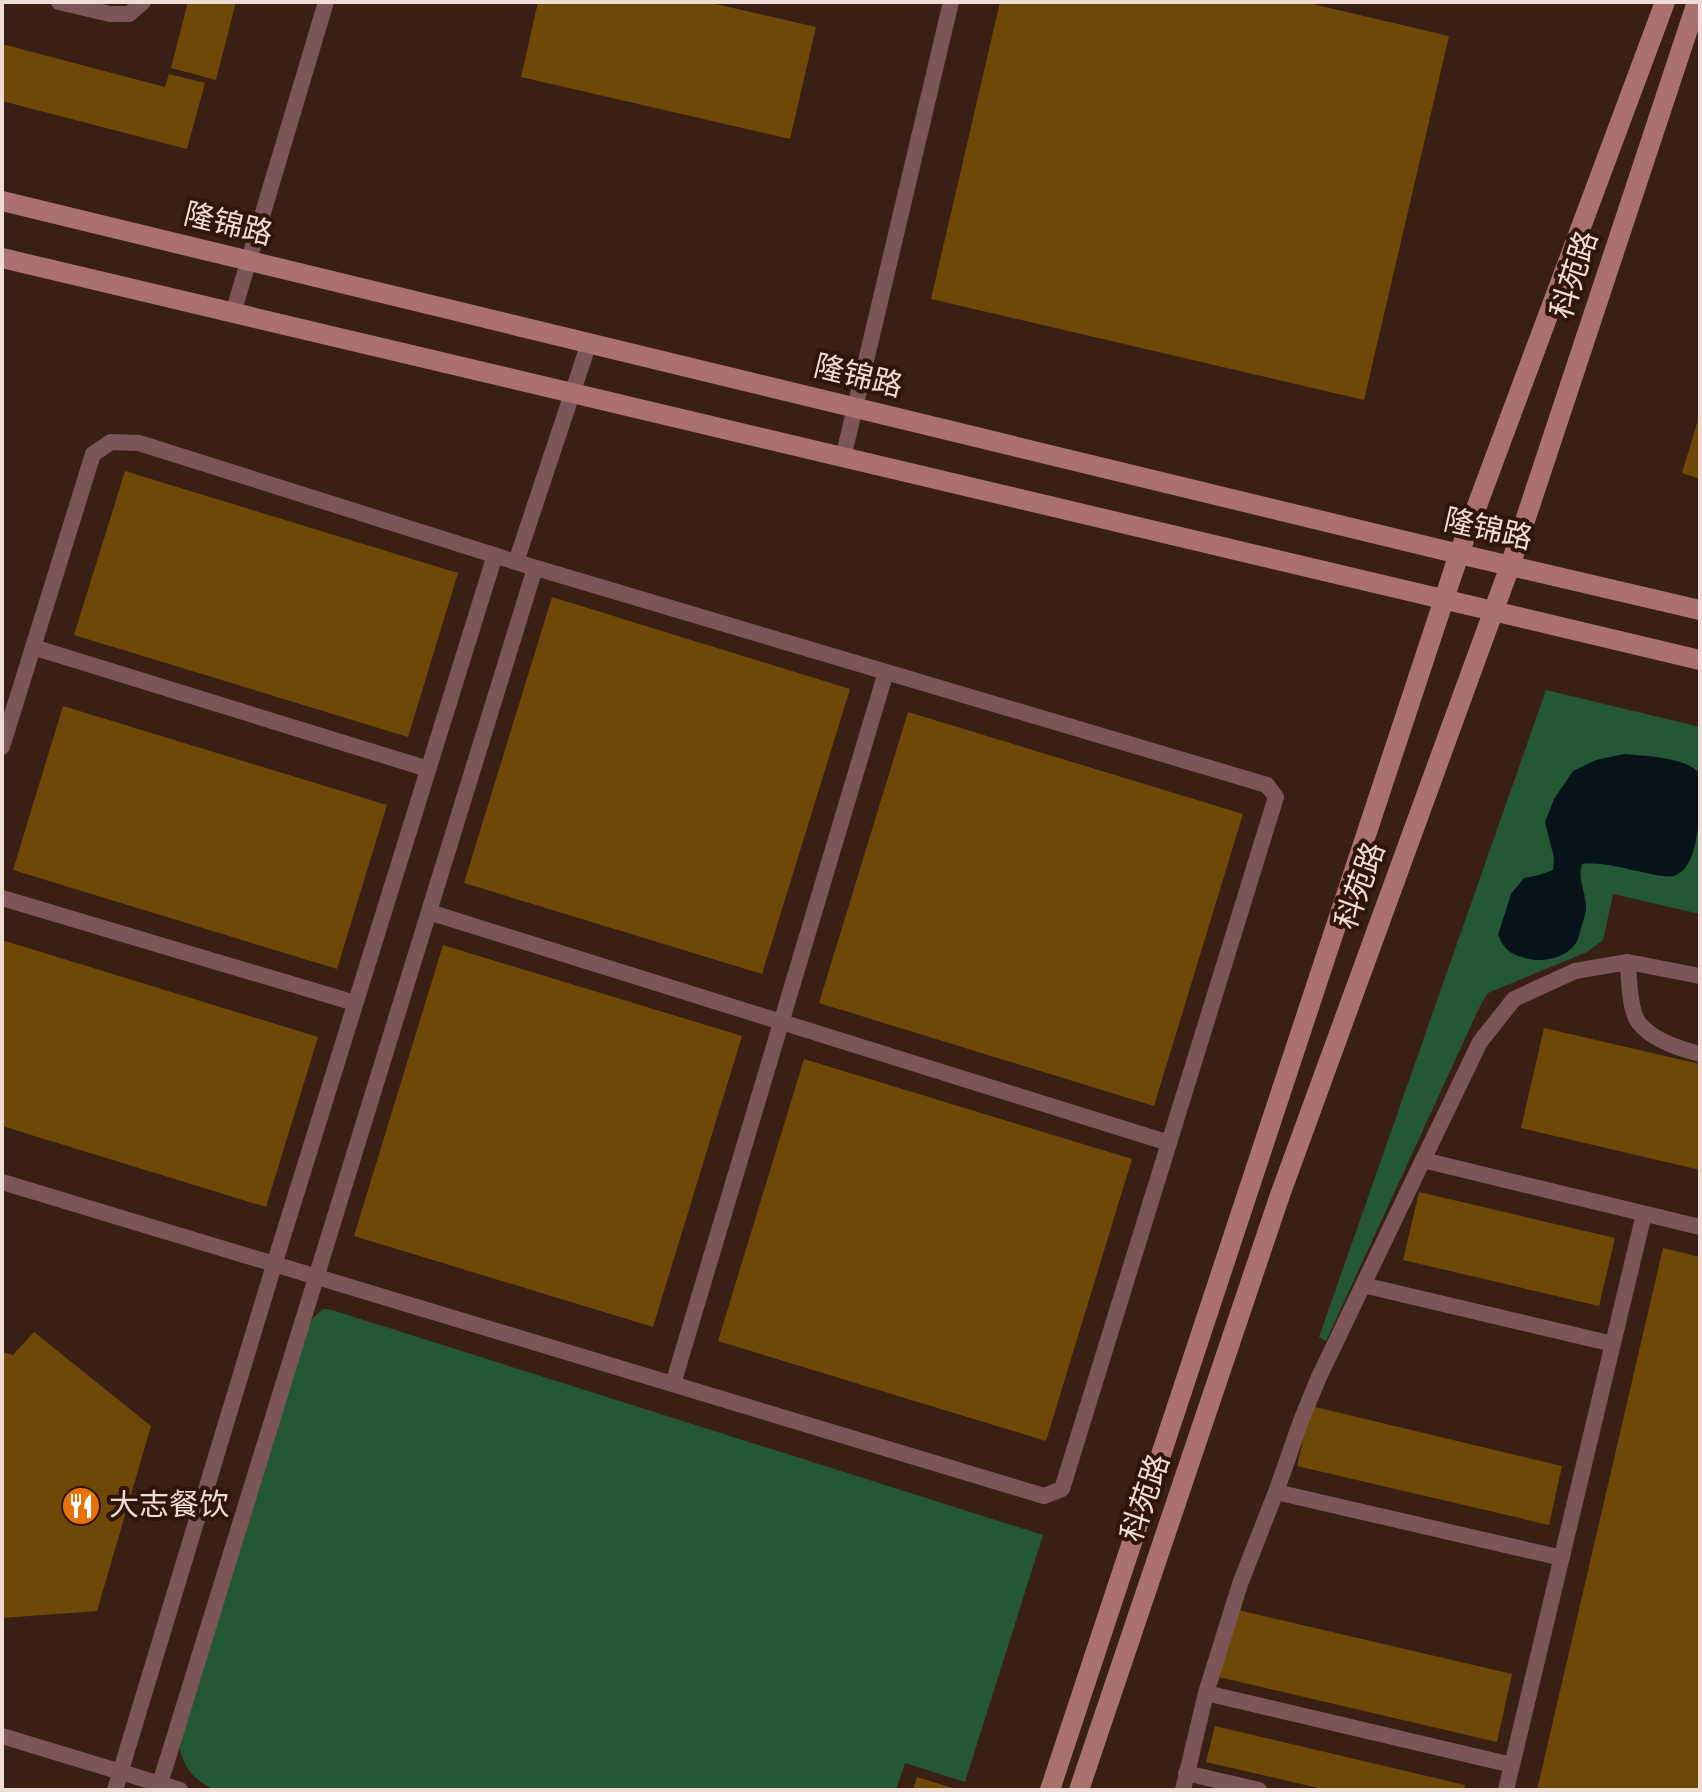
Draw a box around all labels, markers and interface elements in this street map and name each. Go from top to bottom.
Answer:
street label: 隆锦路 [181,198,276,250]
street label: 科苑路 [1545,227,1603,322]
street label: 隆锦路 [811,350,906,402]
street label: 隆锦路 [1441,503,1536,555]
street label: 科苑路 [1330,838,1390,933]
street label: 科苑路 [1115,1450,1175,1545]
restaurant icon: 大志餐饮 [60,1485,102,1527]
place label: 大志餐饮 [109,1489,229,1521]

